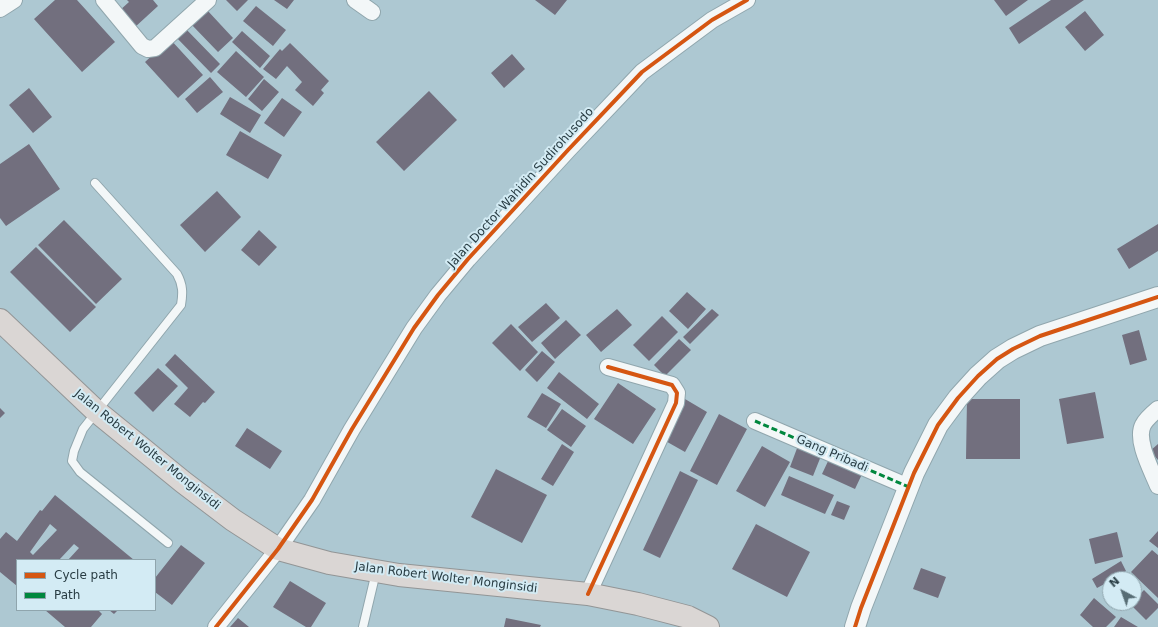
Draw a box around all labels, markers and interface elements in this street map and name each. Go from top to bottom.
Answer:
street label: Jalan Doctor Wahidin Sudirohusodo [445,105,597,271]
street label: Jalan Robert Wolter Monginsidi [71,387,223,513]
street label: Gang Pribadi [794,432,870,476]
legend [16,559,156,611]
street label: Jalan Robert Wolter Monginsidi [354,560,538,596]
text: Cycle path [54,568,118,582]
north arrow [1102,571,1142,611]
text: N [1107,574,1122,590]
text: Path [54,588,80,602]

